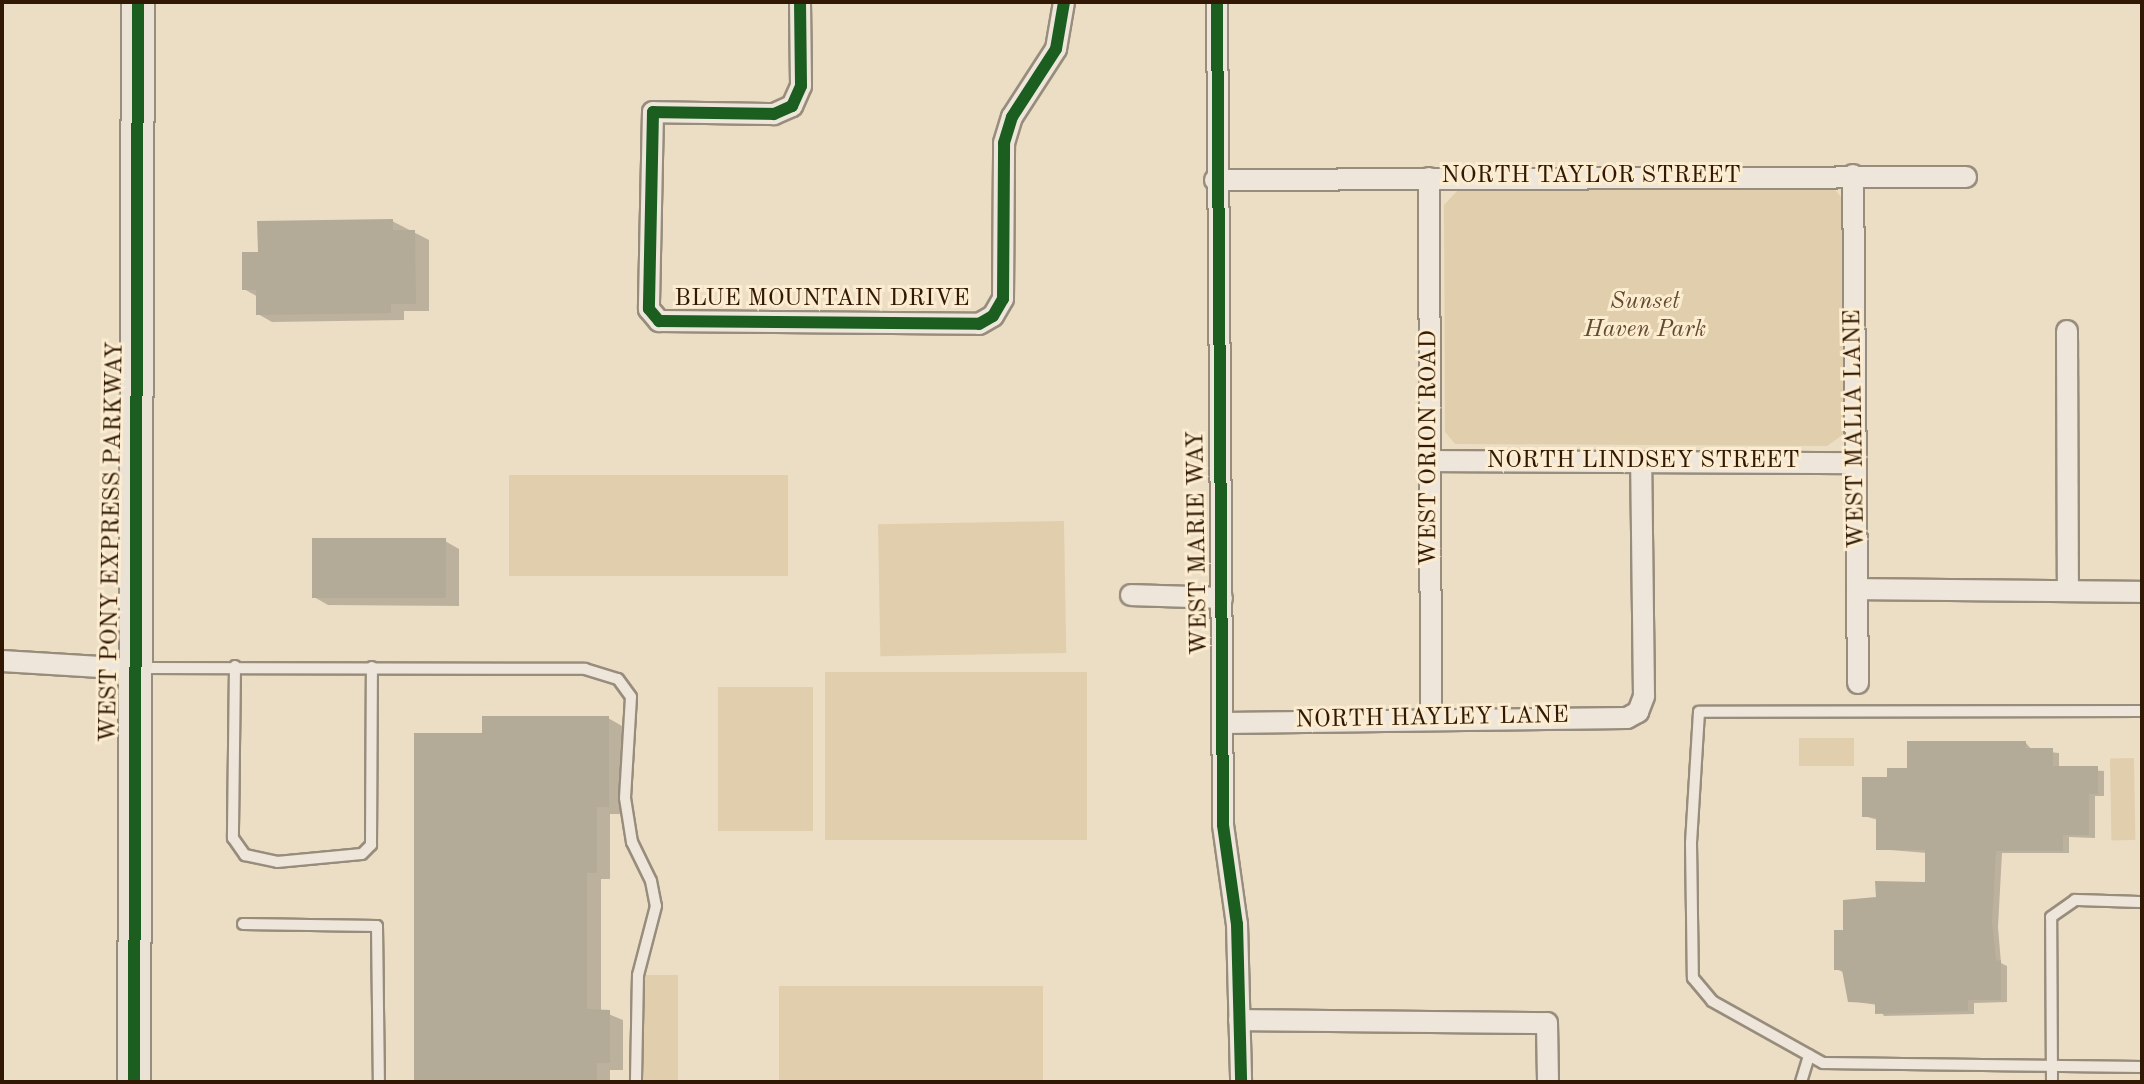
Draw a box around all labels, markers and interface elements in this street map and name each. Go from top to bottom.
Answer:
street label: NORTH TAYLOR STREET [1441,163,1741,191]
street label: BLUE MOUNTAIN DRIVE [674,286,970,314]
park label: Sunset Haven Park [1584,289,1706,345]
street label: WEST MALIA LANE [1840,309,1872,549]
street label: WEST ORION ROAD [1416,330,1444,566]
street label: WEST PONY EXPRESS PARKWAY [95,341,131,743]
street label: WEST MARIE WAY [1183,431,1215,655]
street label: NORTH LINDSEY STREET [1486,448,1800,476]
street label: NORTH HAYLEY LANE [1295,702,1569,736]

